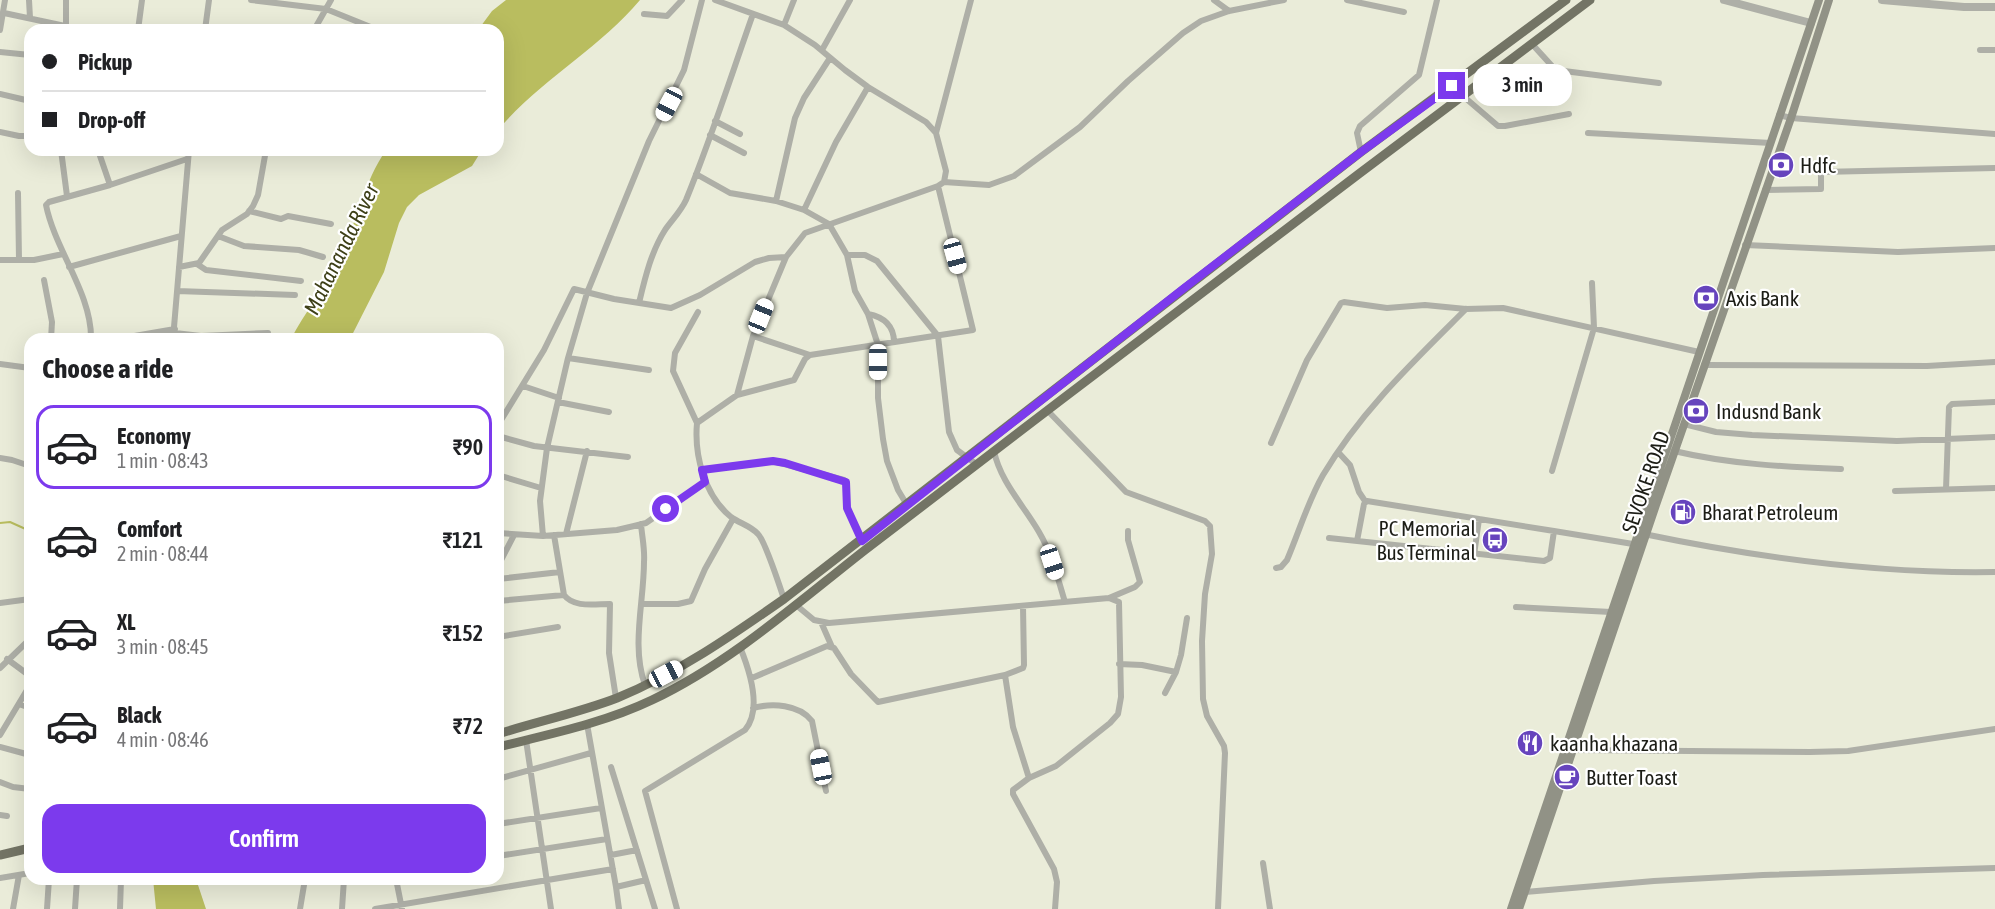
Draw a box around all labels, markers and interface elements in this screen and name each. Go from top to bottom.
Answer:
text: Pickup [78,49,133,75]
callout: 3 min [1473,65,1572,107]
route end [1438,72,1465,99]
text: 3 min [1502,73,1543,96]
car [653,84,685,124]
text: Drop-off [78,107,145,133]
bank icon: Hdfc [1766,150,1796,180]
place label: Hdfc [1800,153,1836,177]
water label: Mahananda River [298,178,385,319]
car [942,236,968,276]
bank icon: Axis Bank [1691,283,1721,313]
place label: Axis Bank [1726,286,1799,310]
car [746,296,776,336]
car [869,344,887,380]
text: Choose a ride [42,353,174,384]
bank icon: Indusnd Bank [1681,396,1711,426]
place label: Indusnd Bank [1716,399,1821,423]
icon: car [45,420,99,474]
text: Economy [117,423,191,449]
street label: SEVOKE ROAD [1616,428,1674,536]
text: ₹90 [453,434,483,460]
text: 1 min · 08:43 [117,449,209,472]
route start [652,495,679,522]
fuel station icon: Bharat Petroleum [1668,497,1698,527]
place label: Bharat Petroleum [1702,500,1838,524]
icon: car [45,513,99,567]
text: Comfort [117,516,182,542]
place label: PC Memorial Bus Terminal [1376,516,1476,564]
bus stop icon: PC Memorial Bus Terminal [1480,525,1510,555]
text: ₹121 [443,527,483,553]
text: 2 min · 08:44 [117,542,209,565]
car [1038,542,1066,582]
icon: car [45,606,99,660]
text: XL [117,609,135,635]
text: ₹152 [443,620,483,646]
text: 3 min · 08:45 [117,635,209,658]
car [646,658,686,690]
icon: car [45,699,99,753]
text: Black [117,702,161,728]
text: ₹72 [453,713,483,739]
text: 4 min · 08:46 [117,728,209,751]
restaurant icon: kaanha khazana [1515,728,1545,758]
place label: kaanha khazana [1550,731,1678,755]
car [809,748,833,786]
cafe icon: Butter Toast [1552,762,1582,792]
place label: Butter Toast [1586,765,1678,789]
button: Confirm [42,804,486,873]

